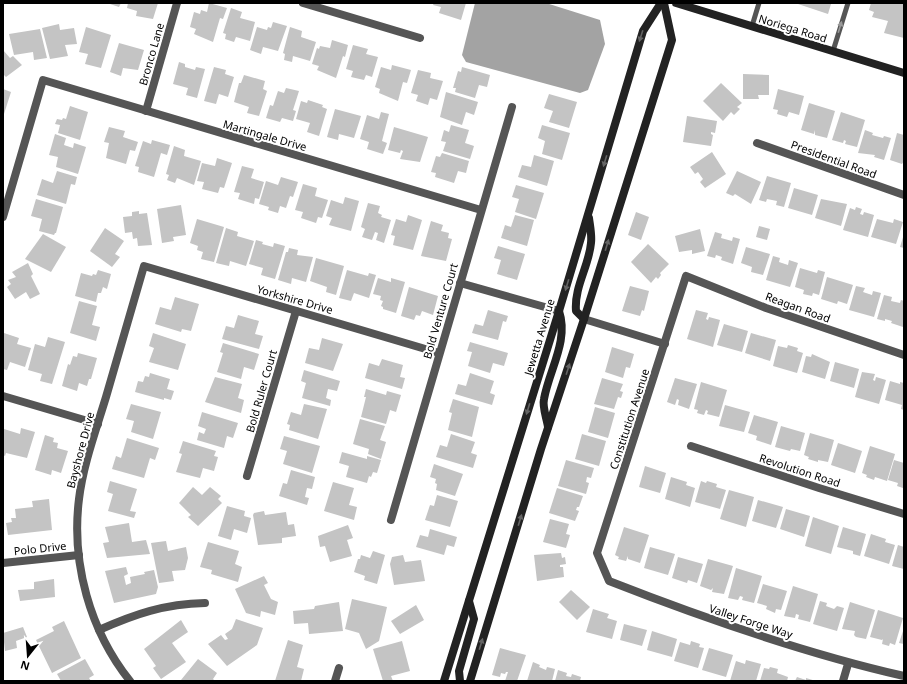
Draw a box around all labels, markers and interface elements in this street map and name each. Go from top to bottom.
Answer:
street label: Noriega Road [757,10,829,46]
street label: Bronco Lane [135,21,167,87]
one-way arrow [837,21,843,33]
one-way arrow [638,31,644,43]
street label: Martingale Drive [221,116,309,154]
street label: Presidential Road [789,137,879,181]
one-way arrow [602,155,608,167]
one-way arrow [604,239,610,251]
street label: Bold Venture Court [419,261,461,361]
one-way arrow [563,280,569,292]
street label: Yorkshire Drive [255,281,335,317]
street label: Reagan Road [763,288,833,326]
street label: Jewetta Avenue [520,297,558,378]
street label: Bold Ruler Court [242,348,280,434]
one-way arrow [565,363,571,375]
street label: Constitution Avenue [606,367,652,471]
one-way arrow [525,404,531,416]
street label: Bayshore Drive [63,410,97,490]
street label: Revolution Road [758,450,842,490]
one-way arrow [517,513,523,525]
street label: Polo Drive [13,538,67,558]
street label: Valley Forge Way [707,600,795,642]
north arrow [8,636,48,676]
one-way arrow [478,637,484,649]
text: N [18,658,31,675]

